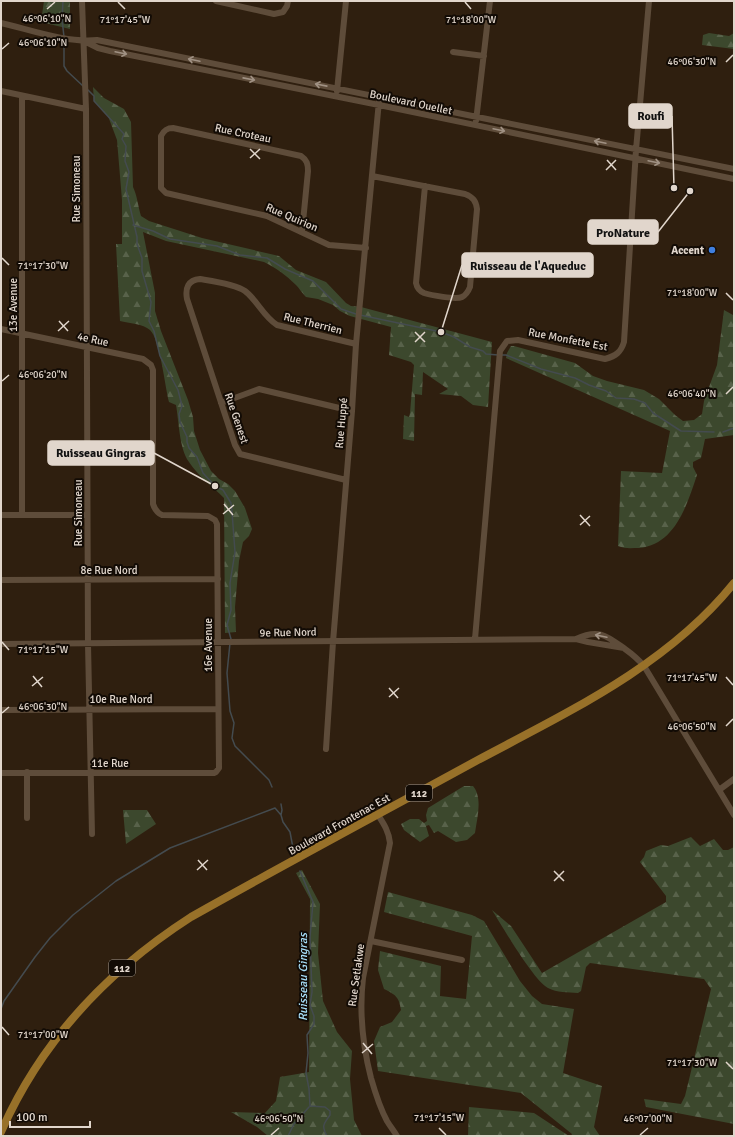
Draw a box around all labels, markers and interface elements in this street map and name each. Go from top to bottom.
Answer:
text: 46°06'10"N [23,13,71,25]
text: 71°17'45"W [100,14,151,26]
text: 71°18'00"W [446,14,497,26]
text: 46°06'10"N [19,37,67,49]
one-way arrow [114,50,127,58]
one-way arrow [188,55,201,63]
text: 46°06'30"N [668,56,716,68]
one-way arrow [242,75,255,83]
one-way arrow [315,81,328,89]
street label: Boulevard Ouellet [368,87,453,118]
callout: Roufi [629,104,672,128]
text: Roufi [637,109,665,124]
street label: Rue Croteau [214,121,272,146]
one-way arrow [493,127,506,135]
one-way arrow [594,138,607,146]
street label: Rue Simoneau [70,156,83,222]
one-way arrow [647,159,660,167]
street label: Rue Quirion [264,201,320,234]
callout: ProNature [588,220,658,244]
text: ProNature [596,226,650,241]
place label: Accent [671,244,704,257]
marker: Accent [707,245,717,255]
callout: Ruisseau de l'Aqueduc [462,253,593,277]
text: Ruisseau de l'Aqueduc [470,259,586,274]
text: 71°17'30"W [18,260,69,272]
street label: 13e Avenue [7,278,20,332]
text: 71°18'00"W [667,287,718,299]
street label: Rue Therrien [282,310,344,337]
street label: Rue Monfette Est [527,325,609,354]
street label: 4e Rue [76,330,110,349]
text: 46°06'20"N [19,369,67,381]
text: 46°06'40"N [668,388,716,400]
street label: Rue Genest [222,391,251,445]
street label: Rue Huppé [333,397,350,449]
callout: Ruisseau Gingras [48,441,154,465]
text: Ruisseau Gingras [56,446,147,461]
street label: Rue Simoneau [72,480,85,546]
street label: 8e Rue Nord [80,564,138,577]
street label: 16e Avenue [202,618,215,672]
street label: 9e Rue Nord [259,625,317,639]
one-way arrow [595,631,608,639]
text: 71°17'15"W [18,644,69,656]
text: 71°17'45"W [667,672,718,684]
street label: 10e Rue Nord [89,693,153,706]
text: 46°06'30"N [19,701,67,713]
text: 46°06'50"N [668,721,716,733]
street label: 11e Rue [91,757,129,770]
road number: 112 [406,785,432,801]
street label: Boulevard Frontenac Est [286,791,392,858]
water label: Ruisseau Gingras [296,931,311,1021]
street label: Rue Setlakwe [346,943,367,1007]
road number: 112 [109,960,135,976]
text: 71°17'00"W [18,1029,69,1041]
text: 71°17'30"W [667,1057,718,1069]
scale bar [10,1103,90,1129]
text: 100 m [16,1110,48,1125]
text: 71°17'15"W [414,1112,465,1124]
text: 46°06'50"N [255,1113,303,1125]
text: 46°07'00"N [624,1113,672,1125]

